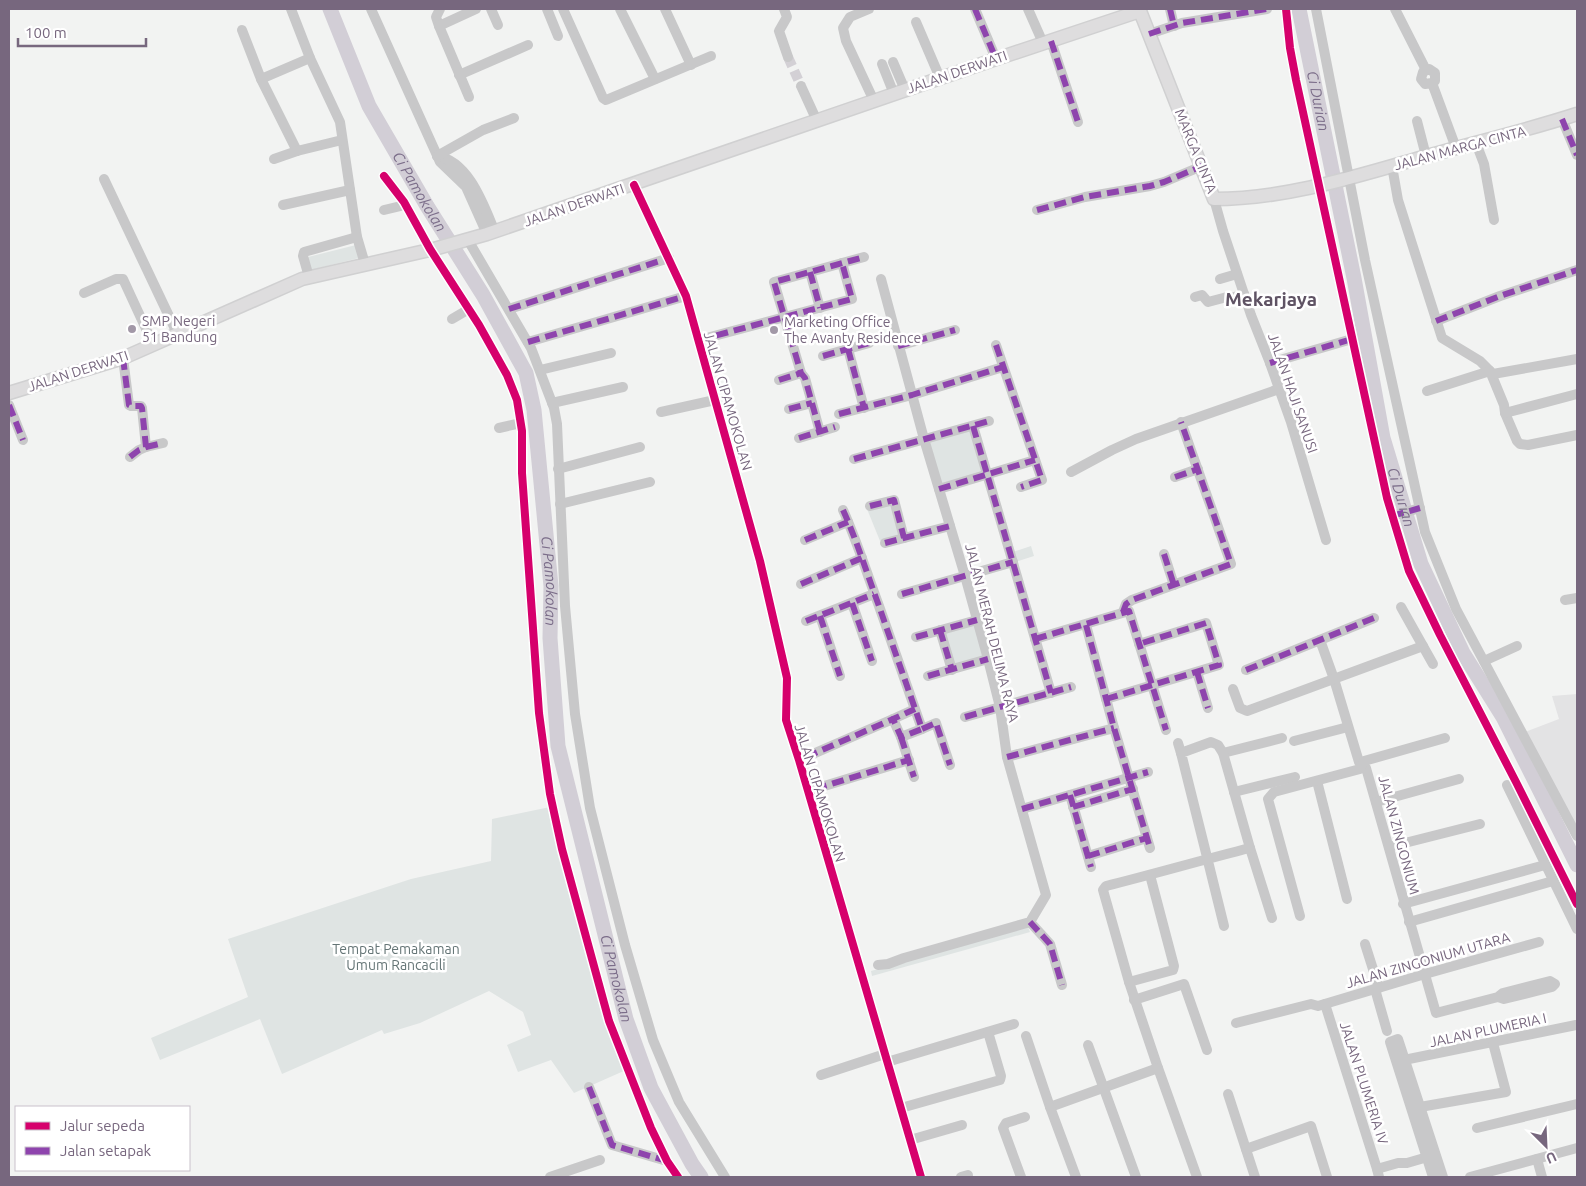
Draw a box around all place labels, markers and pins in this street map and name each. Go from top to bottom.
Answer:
place label: SMP Negeri 51 Bandung [142,313,217,345]
place label: Marketing Office The Avanty Residence [784,314,921,346]
marker: SMP Negeri 51 Bandung [126,323,138,335]
marker: Marketing Office The Avanty Residence [768,324,780,336]

